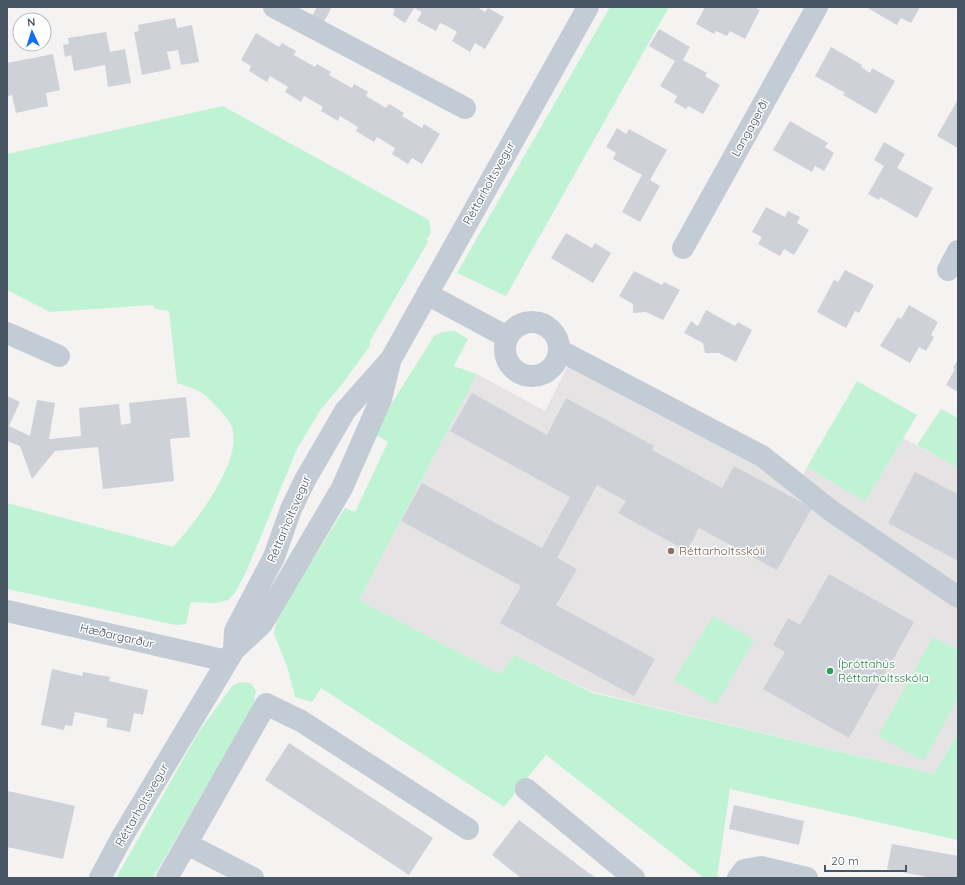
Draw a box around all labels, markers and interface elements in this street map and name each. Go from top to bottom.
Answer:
north arrow [12,12,52,52]
text: N [27,15,36,29]
street label: Langagerði [728,96,771,159]
street label: Réttarholtsvegur [459,138,518,227]
street label: Réttarholtsvegur [263,473,314,565]
place label: Réttarholtsskóli [679,543,765,558]
marker: Réttarholtsskóli [666,546,676,556]
street label: Hæðargarður [79,620,156,651]
place label: Íþróttahús Réttarholtsskóla [838,656,929,685]
marker: Íþróttahús Réttarholtsskóla [825,666,835,676]
street label: Réttarholtsvegur [112,760,172,849]
scale bar [825,847,906,873]
text: 20 m [831,853,859,868]

